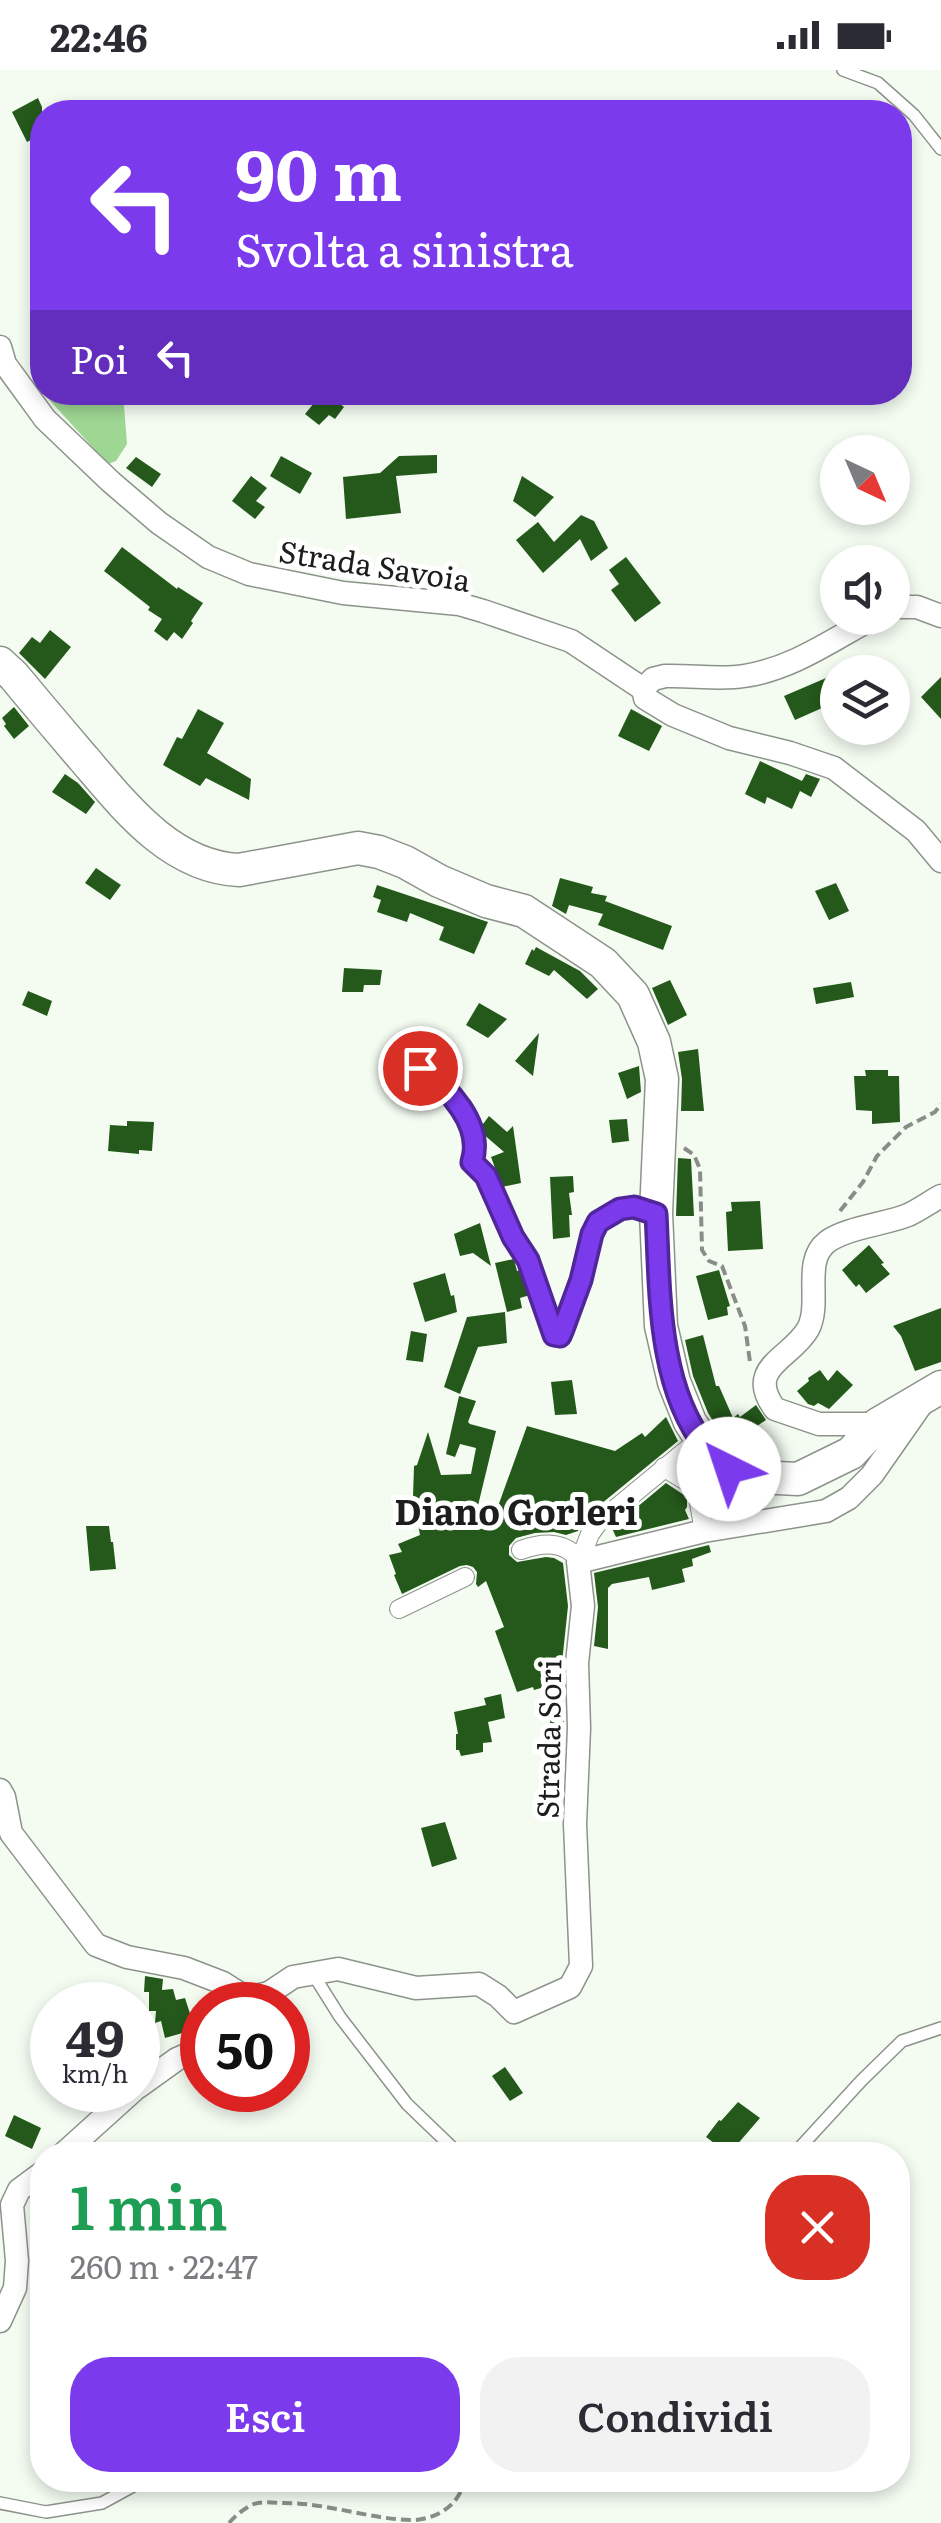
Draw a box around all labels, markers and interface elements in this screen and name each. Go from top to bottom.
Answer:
text: 22:46 [50,7,148,64]
text: 90 m [235,119,402,223]
icon: left [70,140,200,270]
text: Svolta a sinistra [235,214,574,281]
text: Poi [70,329,128,386]
icon: left [148,330,203,385]
north arrow [820,435,910,525]
map controls [820,435,910,745]
street label: Strada Savoia [276,527,475,601]
button: sound [820,545,910,635]
button: layers [820,655,910,745]
pin [378,1026,463,1111]
icon: arrive [393,1041,448,1096]
position arrow [677,1417,781,1521]
district label: Diano Gorleri [394,1484,638,1536]
street label: Strada Sori [524,1659,570,1819]
speed limit sign: 50 [180,1982,310,2112]
text: 49 [66,1998,124,2072]
text: km/h [62,2054,128,2091]
text: 1 min [70,2159,228,2248]
button: close [765,2175,870,2280]
text: 260 m · 22:47 [70,2241,258,2289]
button: Esci [70,2357,460,2472]
button: Condividi [480,2357,870,2472]

